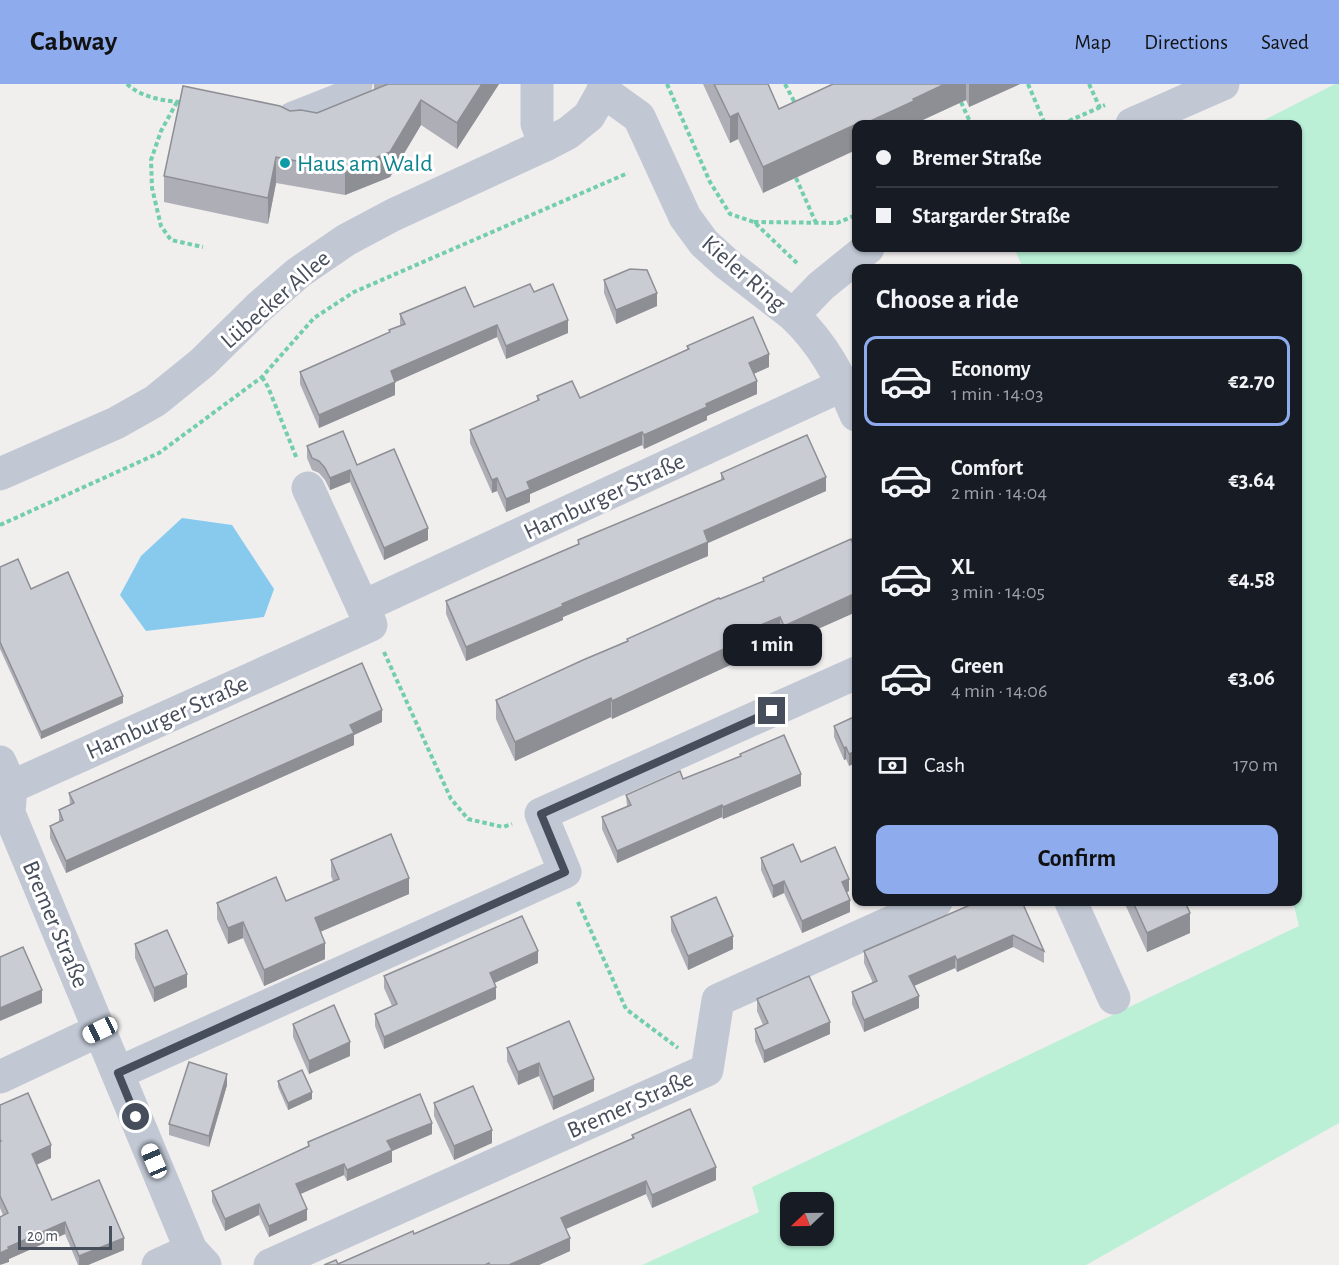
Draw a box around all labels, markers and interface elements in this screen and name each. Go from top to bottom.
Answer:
text: Cabway [30,28,117,56]
text: Map [1075,32,1111,53]
text: Directions [1144,32,1228,53]
text: Saved [1261,32,1309,53]
text: Bremer Straße [912,147,1042,169]
place label: Haus am Wald [297,152,433,176]
marker: Haus am Wald [278,156,292,170]
text: Stargarder Straße [912,205,1070,227]
street label: Kieler Ring [697,231,790,316]
street label: Lübecker Allee [216,246,335,353]
text: Choose a ride [876,286,1019,313]
icon: car [879,354,933,408]
text: Economy [951,358,1031,380]
text: €2.70 [1228,370,1275,392]
text: 1 min · 14:03 [951,384,1043,404]
street label: Hamburger Straße [520,449,689,545]
icon: car [879,453,933,507]
text: Comfort [951,457,1023,479]
text: €3.64 [1229,469,1275,491]
text: 2 min · 14:04 [951,483,1047,503]
icon: car [879,552,933,606]
text: XL [951,556,974,578]
text: €4.58 [1228,568,1275,590]
text: 3 min · 14:05 [951,582,1045,602]
callout: 1 min [722,624,822,666]
text: 1 min [751,635,794,655]
icon: car [879,651,933,705]
text: Green [951,655,1004,677]
text: €3.06 [1228,667,1275,689]
street label: Hamburger Straße [83,671,252,764]
text: 4 min · 14:06 [951,681,1047,701]
route end [758,697,785,724]
icon: cash [876,749,909,782]
text: Cash [924,754,965,776]
text: 170 m [1233,755,1278,775]
button: Confirm [876,825,1278,894]
street label: Bremer Straße [18,857,93,991]
car [80,1014,120,1046]
street label: Bremer Straße [564,1066,697,1143]
route start [122,1103,149,1130]
car [139,1141,169,1181]
north arrow [780,1192,834,1246]
map controls [780,1192,834,1246]
scale bar [18,1223,112,1250]
text: 20 m [27,1228,58,1244]

